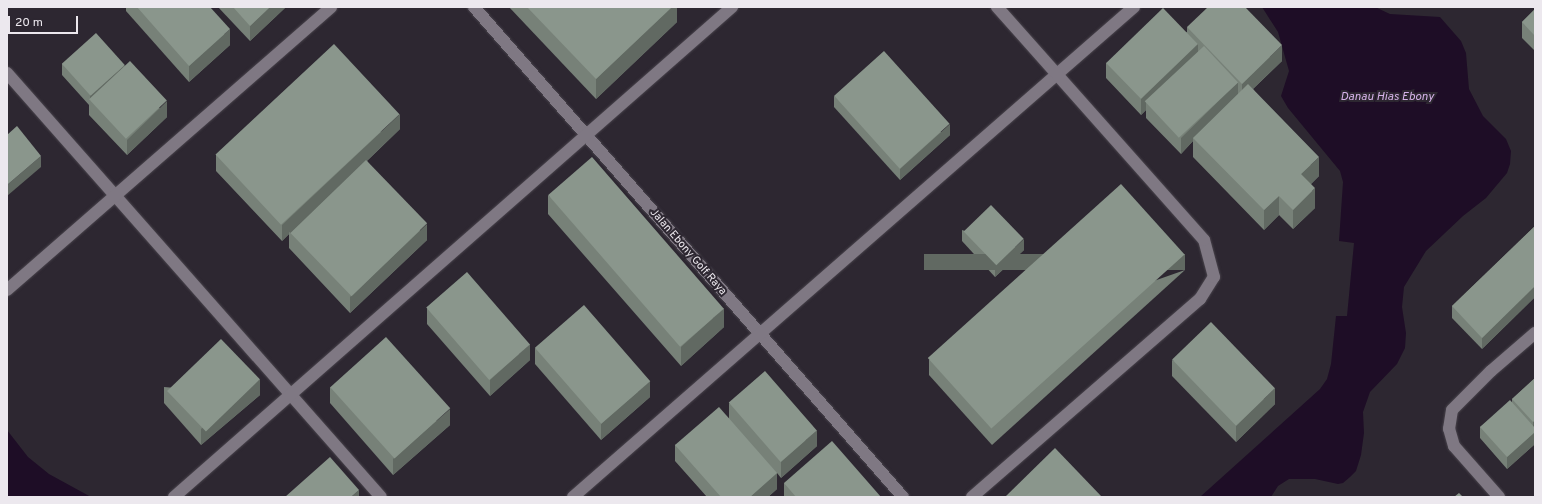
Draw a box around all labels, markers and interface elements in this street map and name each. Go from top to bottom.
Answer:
scale bar [10,8,80,34]
text: 20 m [15,15,43,31]
water label: Danau Hias Ebony [1340,91,1434,105]
street label: Jalan Ebony Golf Raya [647,206,729,298]

